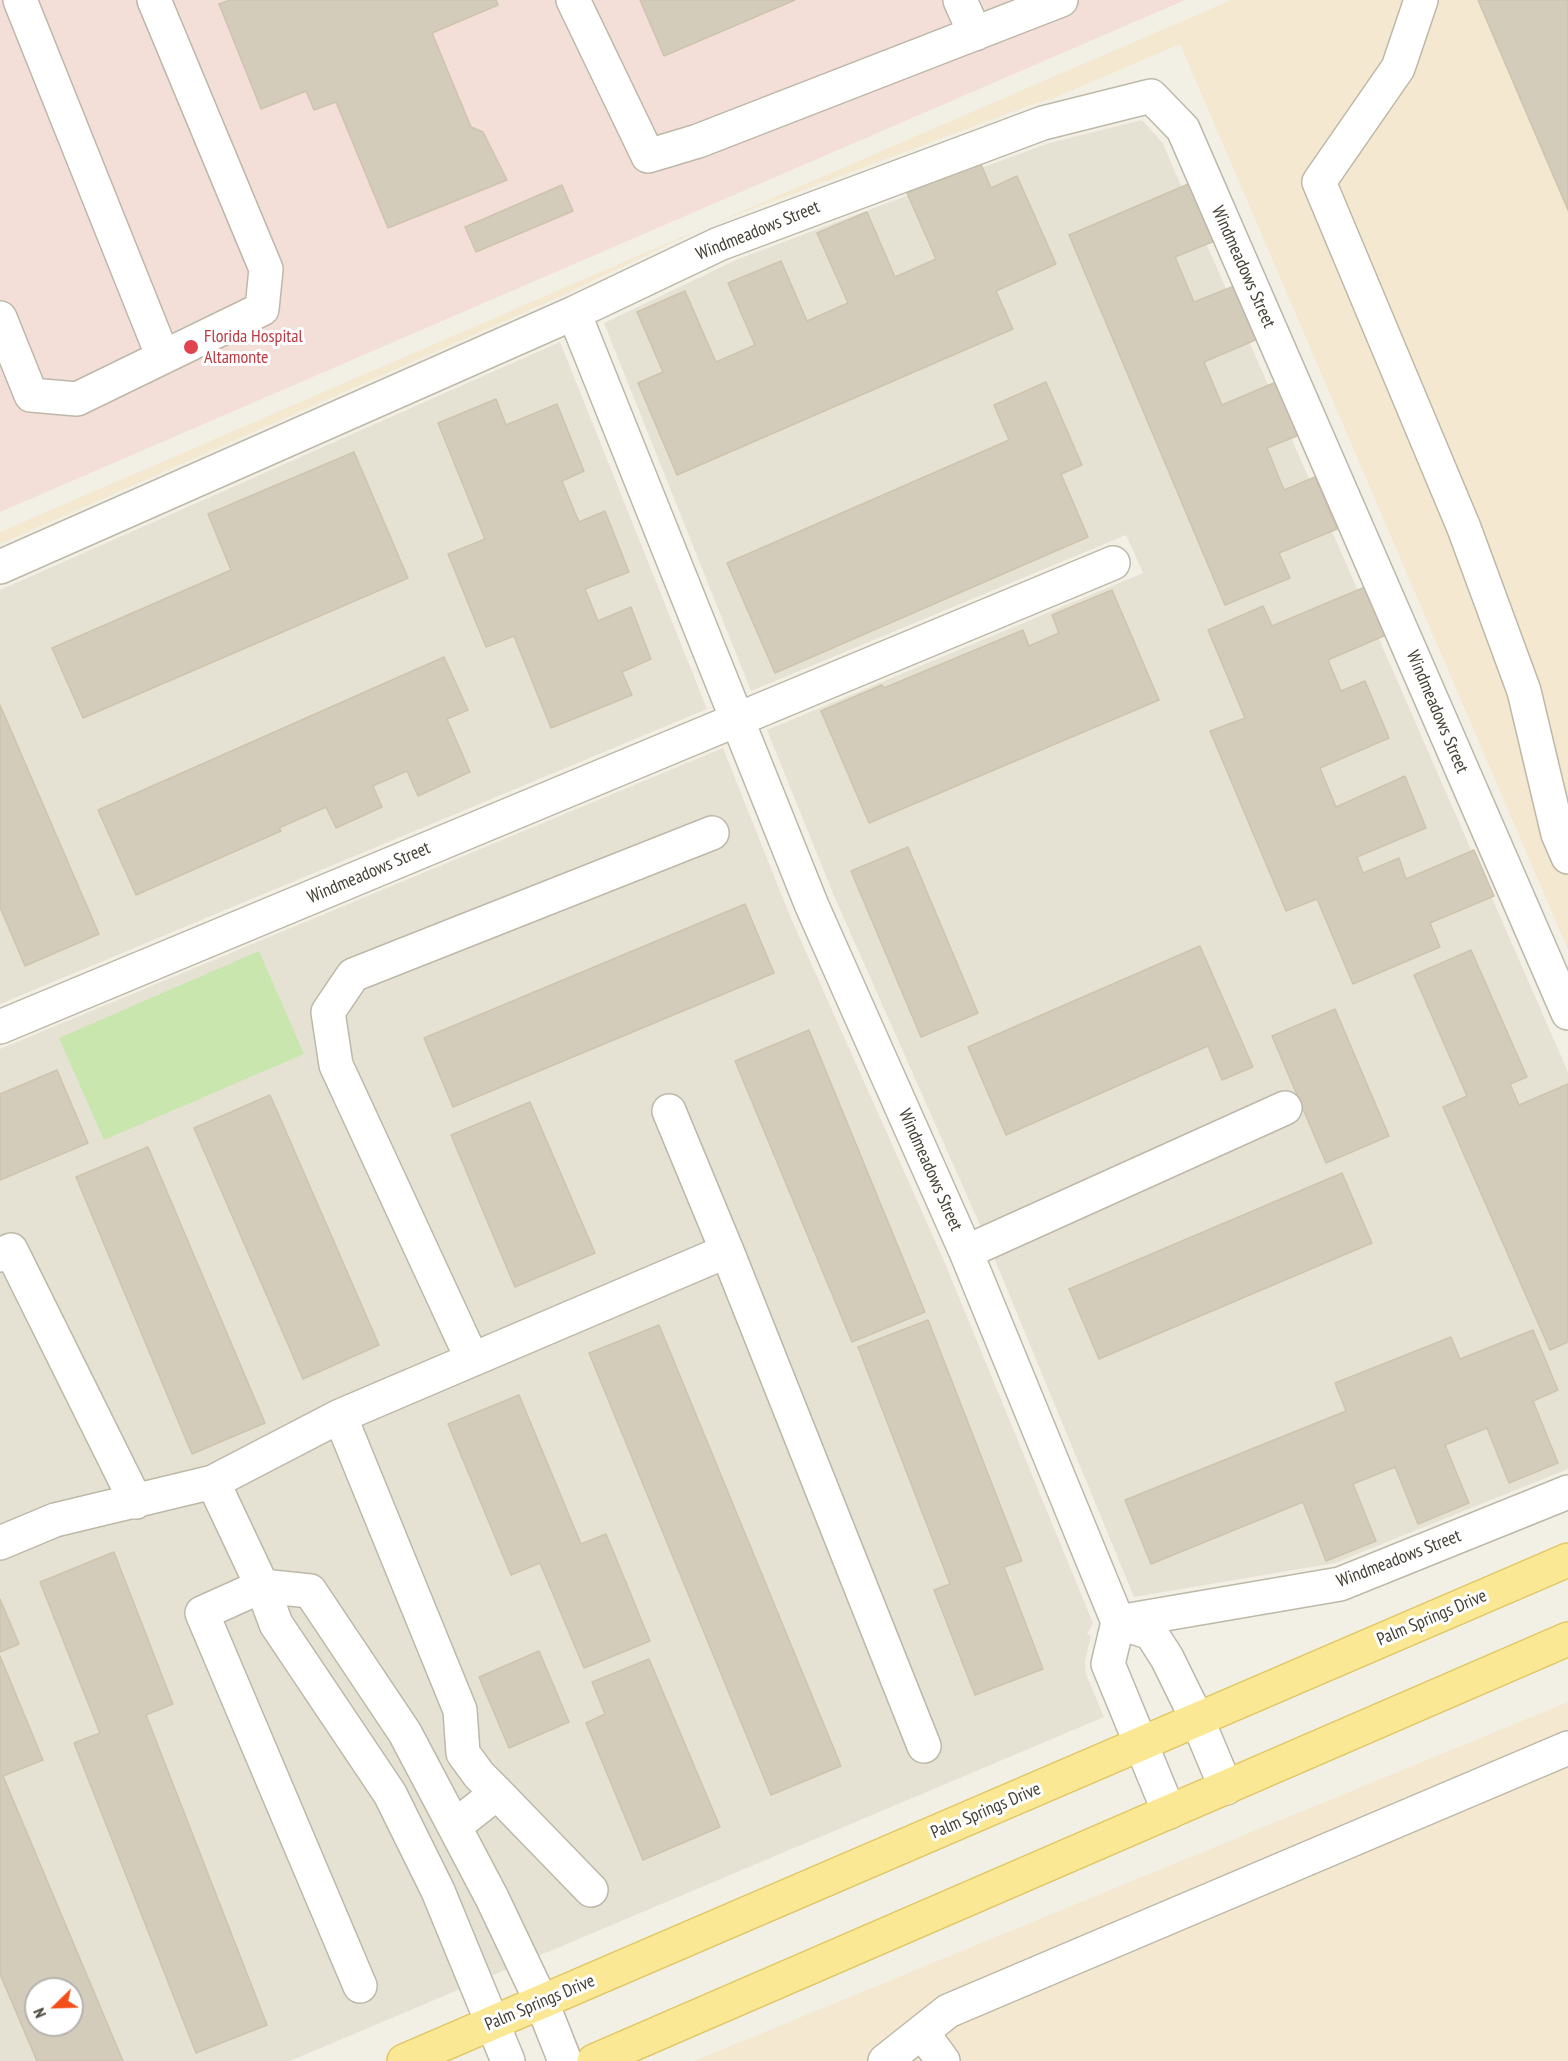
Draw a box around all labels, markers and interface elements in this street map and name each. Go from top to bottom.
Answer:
street label: Windmeadows Street [693,196,823,266]
street label: Windmeadows Street [1206,203,1280,331]
place label: Florida Hospital Altamonte [204,326,303,368]
marker: Florida Hospital Altamonte [182,338,200,356]
street label: Windmeadows Street [1401,647,1473,777]
street label: Windmeadows Street [304,837,434,909]
street label: Windmeadows Street [893,1106,967,1234]
street label: Windmeadows Street [1334,1525,1464,1593]
street label: Palm Springs Drive [1374,1585,1490,1651]
street label: Palm Springs Drive [928,1778,1044,1844]
street label: Palm Springs Drive [482,1970,598,2036]
north arrow [24,1977,84,2037]
text: N [28,2005,50,2021]

